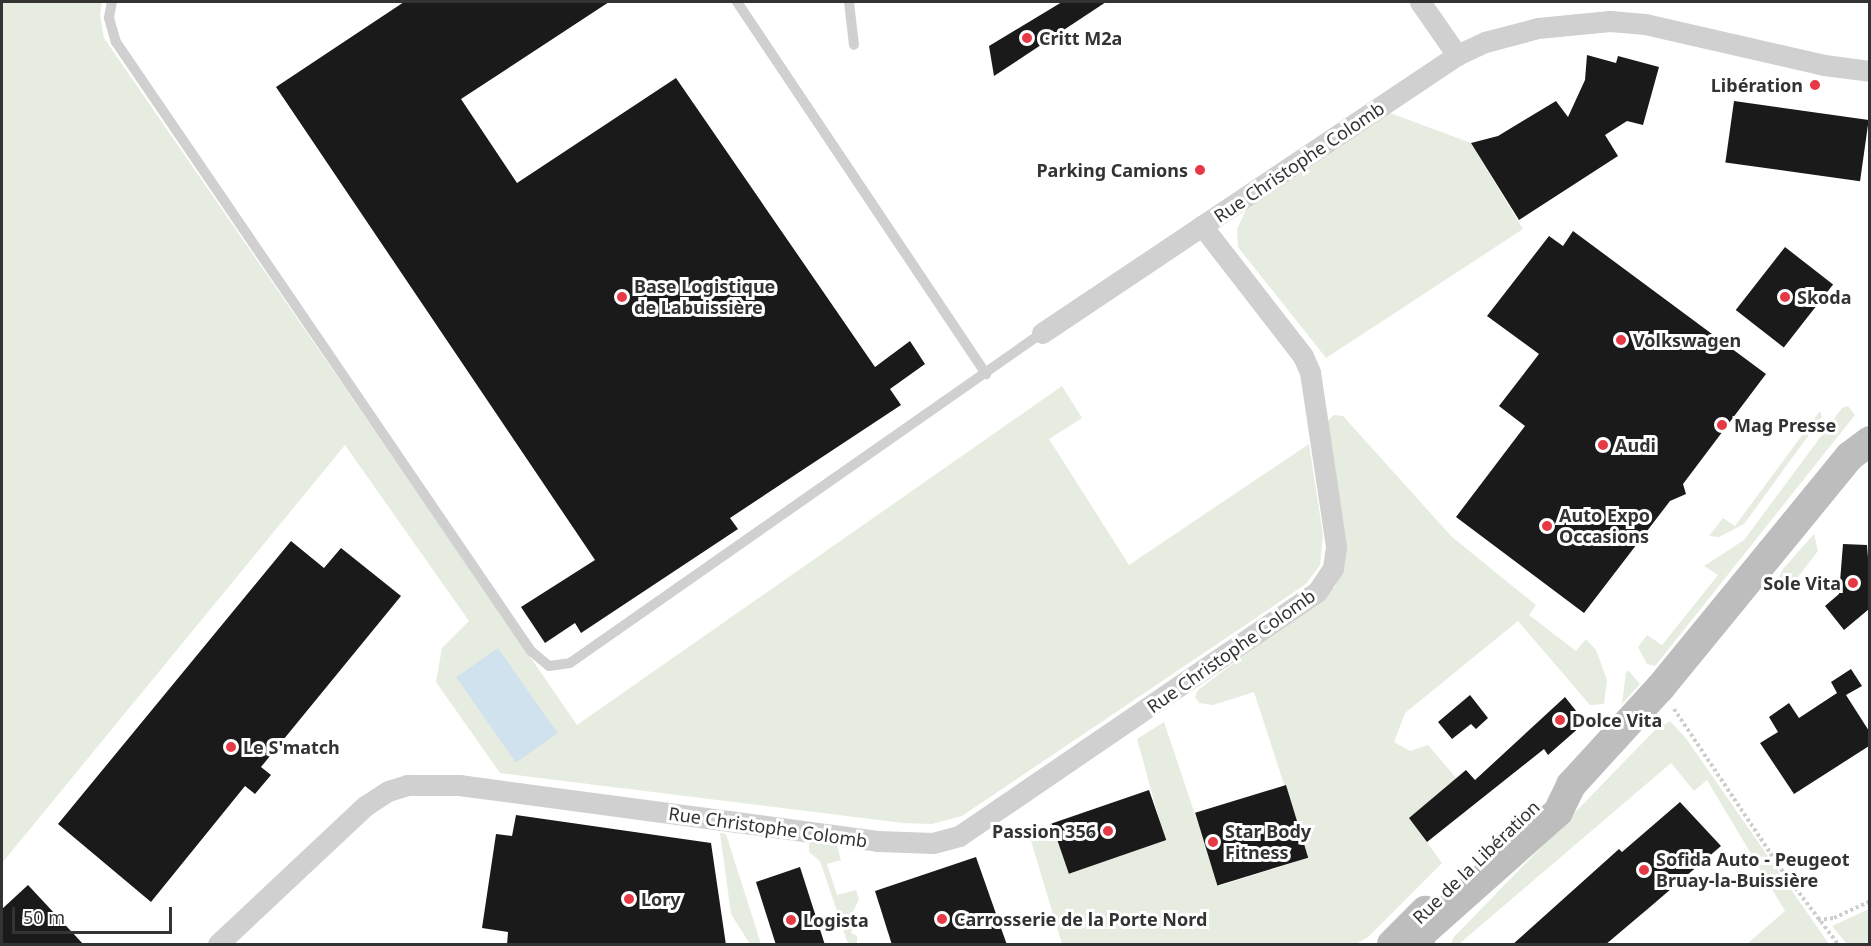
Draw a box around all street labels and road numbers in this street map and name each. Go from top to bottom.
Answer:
street label: Rue Christophe Colomb [1210,97,1388,227]
street label: Rue Christophe Colomb [1143,585,1319,717]
street label: Rue de la Libération [1408,796,1544,928]
street label: Rue Christophe Colomb [667,802,869,852]

